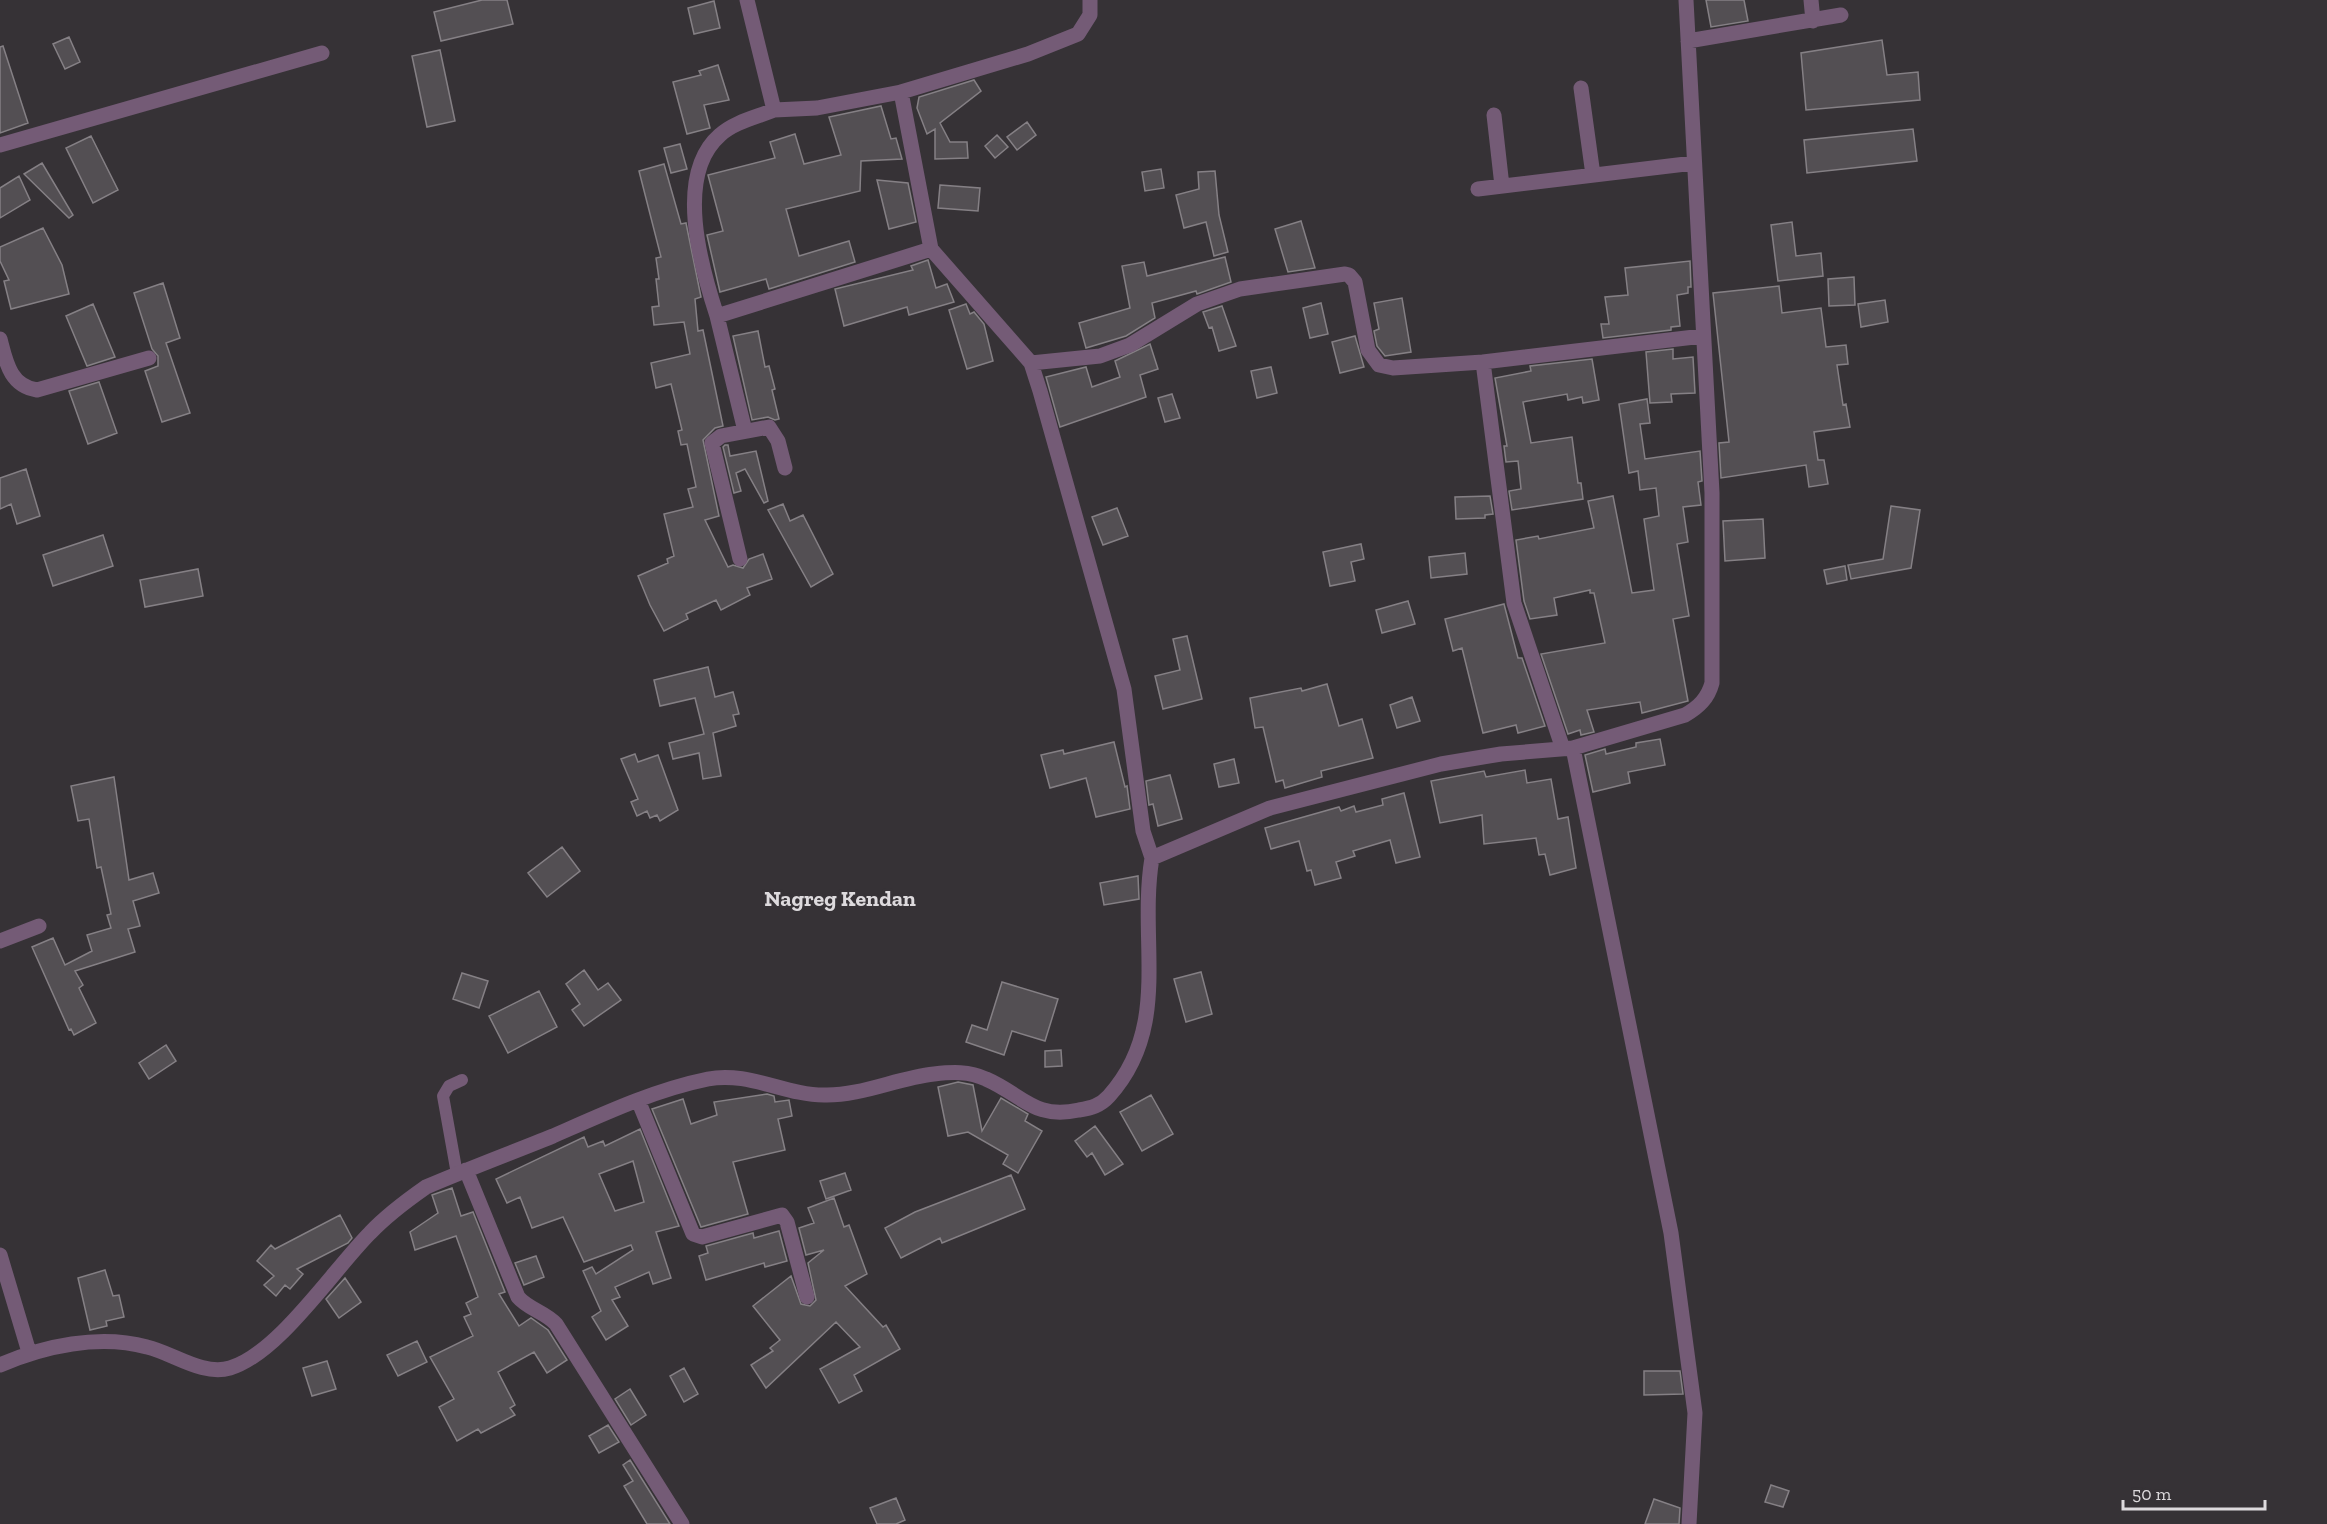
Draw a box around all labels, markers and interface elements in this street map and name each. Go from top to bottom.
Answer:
district label: Nagreg Kendan [764,885,916,912]
scale bar [2123,1473,2266,1511]
text: 50 m [2132,1483,2172,1505]

